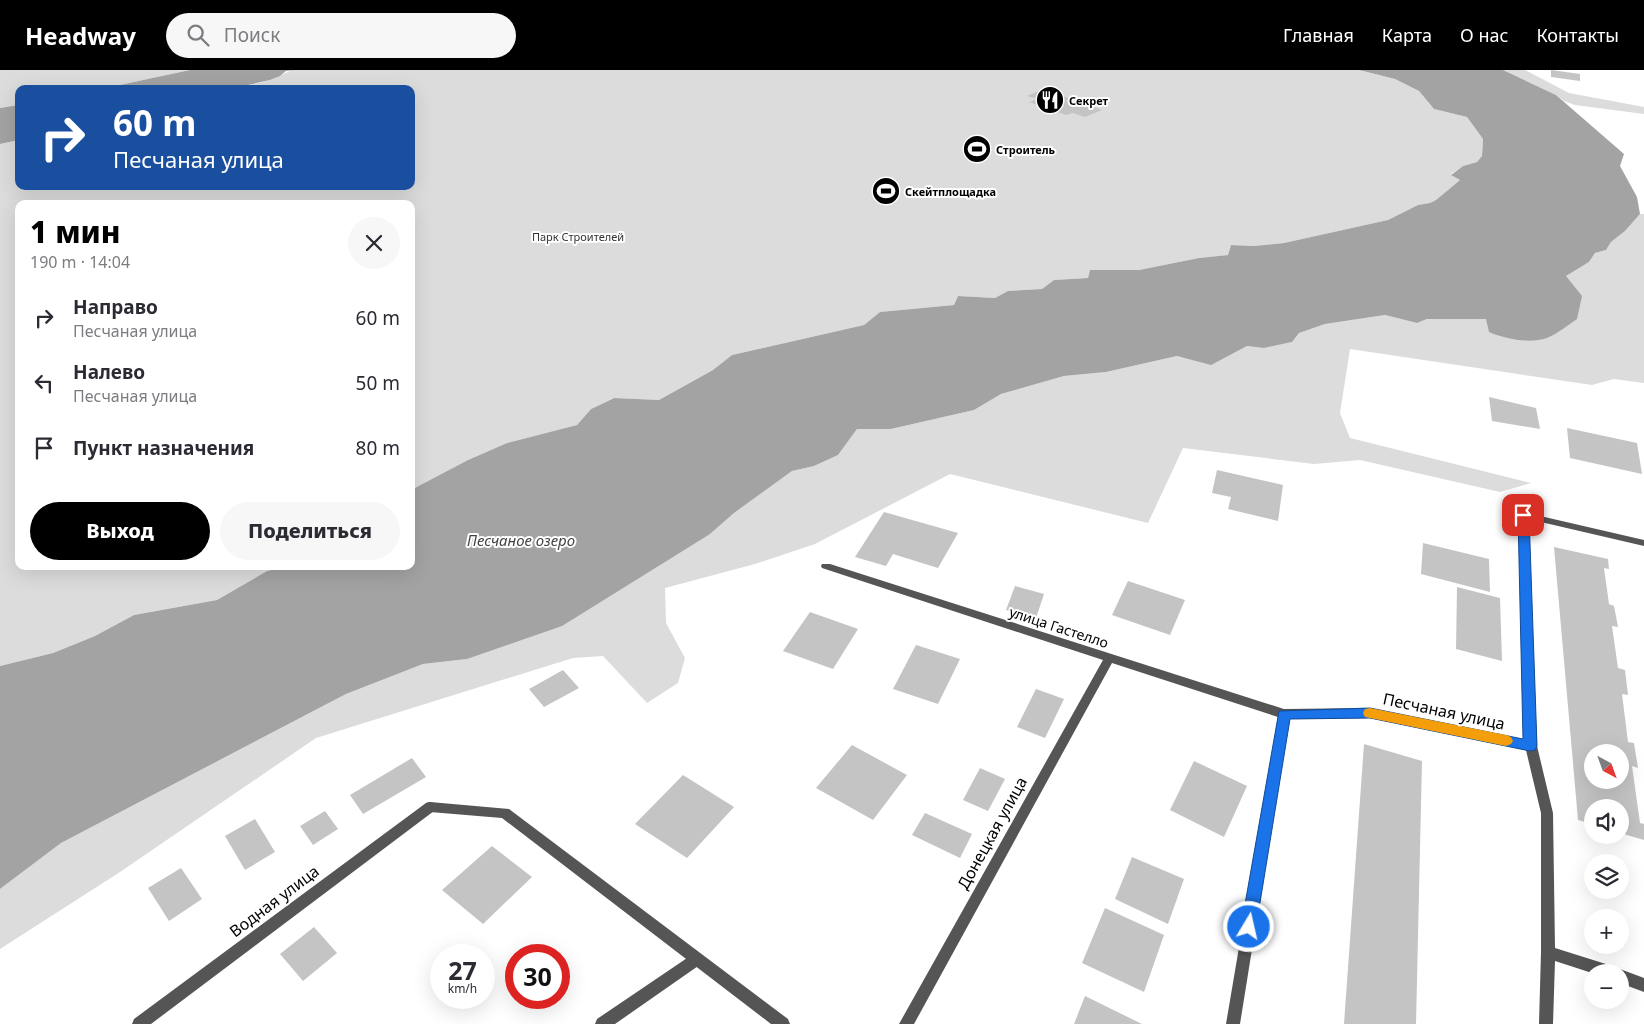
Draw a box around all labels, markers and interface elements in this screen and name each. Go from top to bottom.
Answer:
search box [166,13,516,58]
text: Headway [25,19,136,52]
icon: search [184,21,212,49]
text: Поиск [224,22,280,48]
text: Главная [1283,23,1354,47]
text: Карта [1382,23,1432,47]
text: О нас [1460,23,1508,47]
text: Контакты [1536,23,1619,47]
restaurant icon: Секрет [1035,85,1065,115]
place label: Секрет [1069,93,1109,108]
text: 60 m [113,99,196,146]
icon: right [30,105,95,170]
sports icon: Строитель [962,134,992,164]
place label: Строитель [996,142,1056,157]
text: Песчаная улица [113,144,284,174]
sports icon: Скейтплощадка [871,176,901,206]
place label: Скейтплощадка [905,184,996,199]
text: 1 мин [30,211,121,252]
button: close [348,217,400,269]
park label: Парк Строителей [532,229,624,244]
text: 190 m · 14:04 [30,251,130,273]
text: Направо [73,294,158,320]
icon: right [30,304,58,332]
text: 60 m [356,305,400,331]
text: Песчаная улица [73,320,197,342]
text: Налево [73,359,145,385]
icon: left [30,369,58,397]
text: 50 m [356,370,400,396]
text: Песчаная улица [73,385,197,407]
icon: arrive [30,434,58,462]
text: Пункт назначения [73,435,254,461]
text: 80 m [356,435,400,461]
pin [1502,494,1544,536]
icon: arrive [1509,501,1537,529]
button: Выход [30,502,210,560]
button: Поделиться [220,502,400,560]
water label: Песчаное озеро [467,530,575,550]
street label: улица Гастелло [1007,602,1111,652]
street label: Песчаная улица [1381,687,1507,735]
north arrow [1584,744,1629,789]
map controls [1584,744,1629,1009]
street label: Донецкая улица [952,773,1032,893]
button: sound [1584,799,1629,844]
button: layers [1584,854,1629,899]
street label: Водная улица [225,860,323,942]
position arrow [1222,900,1274,952]
button: + [1584,909,1629,954]
speed limit sign: 30 [505,944,570,1009]
text: 27 [448,953,477,987]
button: − [1584,964,1629,1009]
text: km/h [448,980,477,997]

